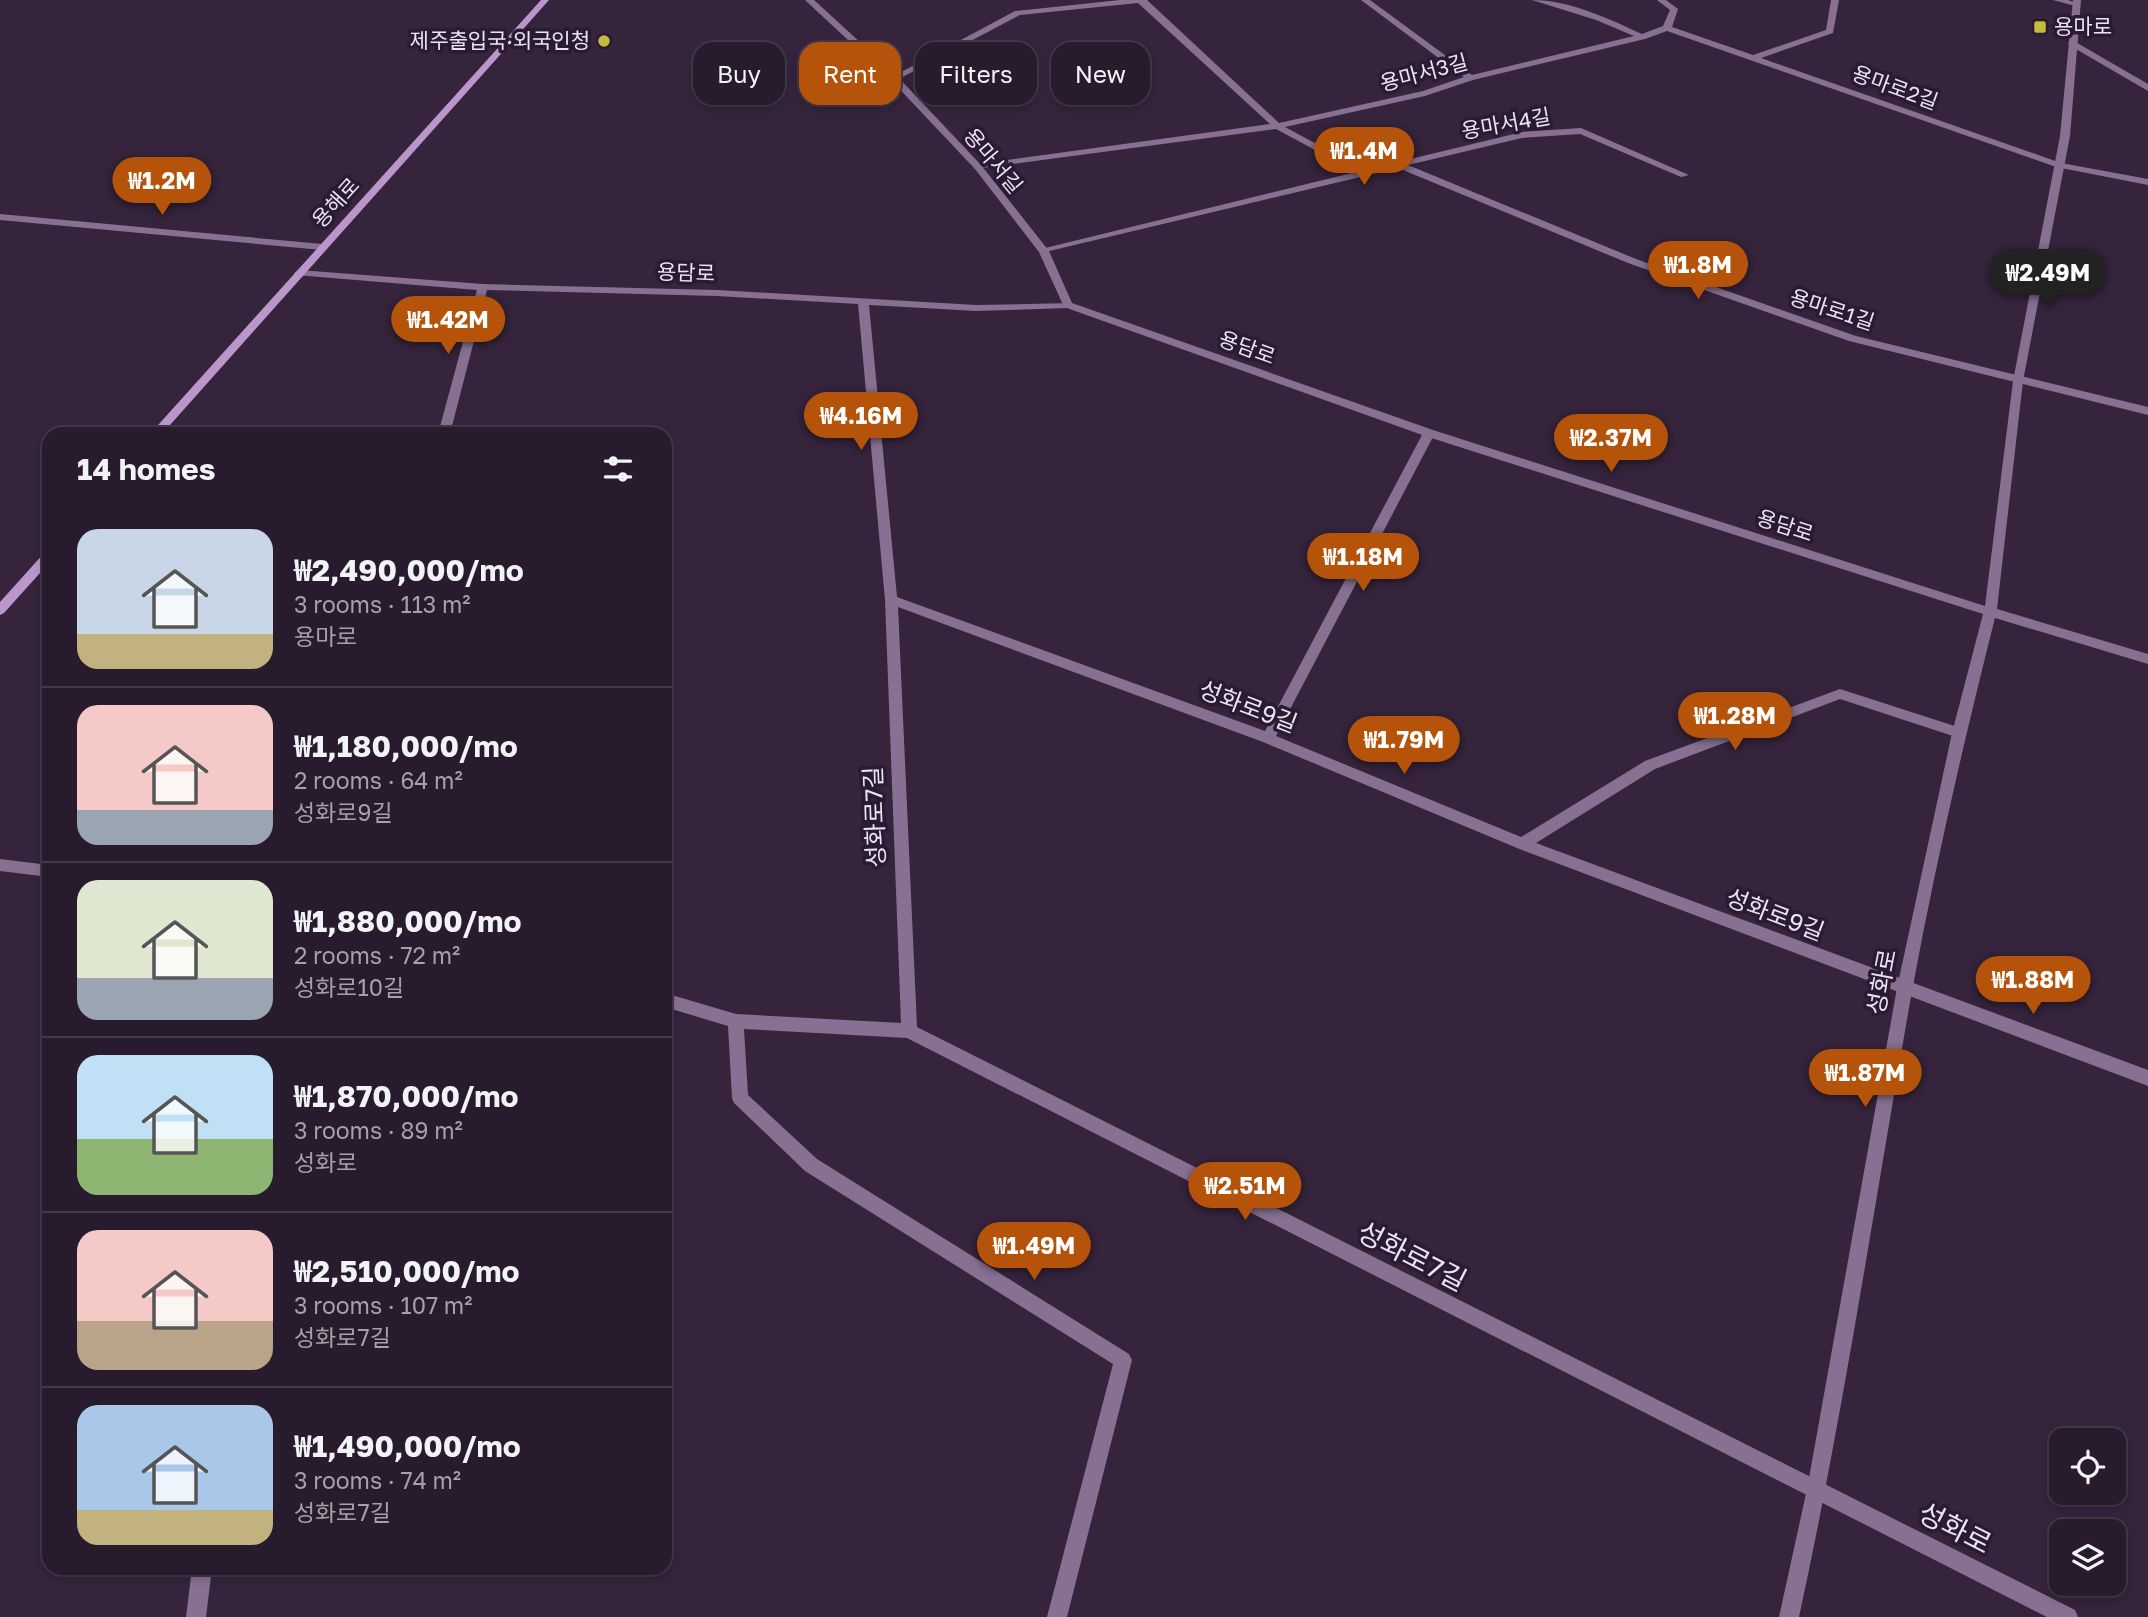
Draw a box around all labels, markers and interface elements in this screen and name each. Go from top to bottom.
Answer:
place label: 용마로 [2054,13,2112,39]
marker: 용마로 [2032,19,2048,35]
place label: 제주출입국·외국인청 [410,27,590,53]
marker: 제주출입국·외국인청 [596,33,612,49]
chip: Buy [693,42,785,105]
chip: Rent [799,42,901,105]
chip: Filters [915,42,1037,105]
chip: New [1051,42,1150,105]
street label: 용마서3길 [1377,48,1470,96]
street label: 용마로2길 [1849,60,1942,115]
street label: 용마서4길 [1459,102,1552,144]
street label: 용마서길 [959,122,1029,198]
pin: ₩1.4M [1315,128,1413,187]
text: ₩1.4M [1330,136,1398,164]
pin: ₩1.2M [113,158,211,217]
text: ₩1.2M [128,166,196,194]
street label: 용해로 [306,172,364,233]
pin: ₩1.8M [1649,242,1747,301]
text: ₩1.8M [1664,250,1732,278]
pin: ₩2.49M [1991,250,2105,309]
street label: 용담로 [657,258,715,286]
text: ₩2.49M [2006,258,2090,286]
street label: 용마로1길 [1787,283,1878,335]
pin: ₩1.42M [391,296,505,356]
text: ₩1.42M [407,305,489,333]
street label: 용담로 [1216,325,1279,369]
pin: ₩4.16M [804,392,918,452]
text: ₩4.16M [820,401,902,429]
pin: ₩2.37M [1554,414,1668,474]
text: ₩2.37M [1570,423,1652,451]
icon: filters [599,450,637,488]
text: 14 homes [77,451,216,487]
street label: 용담로 [1754,504,1817,546]
pin: ₩1.18M [1306,534,1420,593]
text: ₩1.18M [1323,542,1403,570]
text: ₩2,490,000/mo [294,552,524,588]
icon: home [133,557,217,641]
text: 3 rooms · 113 m² [294,590,471,618]
text: 용마로 [294,622,357,650]
street label: 성화로9길 [1195,674,1302,738]
pin: ₩1.28M [1678,692,1792,752]
text: ₩1.28M [1694,701,1776,729]
pin: ₩1.79M [1347,716,1461,776]
text: ₩1.79M [1364,725,1444,753]
text: ₩1,180,000/mo [294,728,518,764]
icon: home [133,733,217,817]
text: 2 rooms · 64 m² [294,766,463,794]
street label: 성화로7길 [857,766,890,868]
text: 성화로9길 [294,798,393,826]
street label: 성화로9길 [1722,882,1829,946]
text: ₩1,880,000/mo [294,903,521,939]
icon: home [133,908,217,992]
text: 2 rooms · 72 m² [294,941,460,969]
street label: 성화로 [1860,946,1901,1017]
pin: ₩1.88M [1976,956,2090,1016]
text: ₩1.88M [1992,965,2074,993]
text: 성화로10길 [294,973,404,1001]
pin: ₩1.87M [1808,1050,1922,1109]
text: ₩1.87M [1825,1058,1905,1086]
text: ₩1,870,000/mo [294,1078,519,1114]
icon: home [133,1083,217,1167]
text: 3 rooms · 89 m² [294,1116,463,1144]
text: 성화로 [294,1148,357,1176]
pin: ₩2.51M [1188,1162,1302,1222]
text: ₩2.51M [1204,1171,1286,1199]
street label: 성화로7길 [1352,1214,1472,1297]
pin: ₩1.49M [977,1222,1091,1282]
text: ₩1.49M [993,1231,1075,1259]
text: ₩2,510,000/mo [294,1253,520,1289]
icon: home [133,1258,217,1342]
text: 3 rooms · 107 m² [294,1291,472,1319]
text: 성화로7길 [294,1323,391,1351]
text: ₩1,490,000/mo [294,1428,521,1464]
map controls [2049,1428,2126,1596]
button: locate [2049,1428,2126,1505]
icon: home [133,1433,217,1517]
text: 3 rooms · 74 m² [294,1466,461,1494]
street label: 성화로 [1913,1495,1997,1560]
text: 성화로7길 [294,1498,391,1526]
button: layers [2049,1519,2126,1596]

